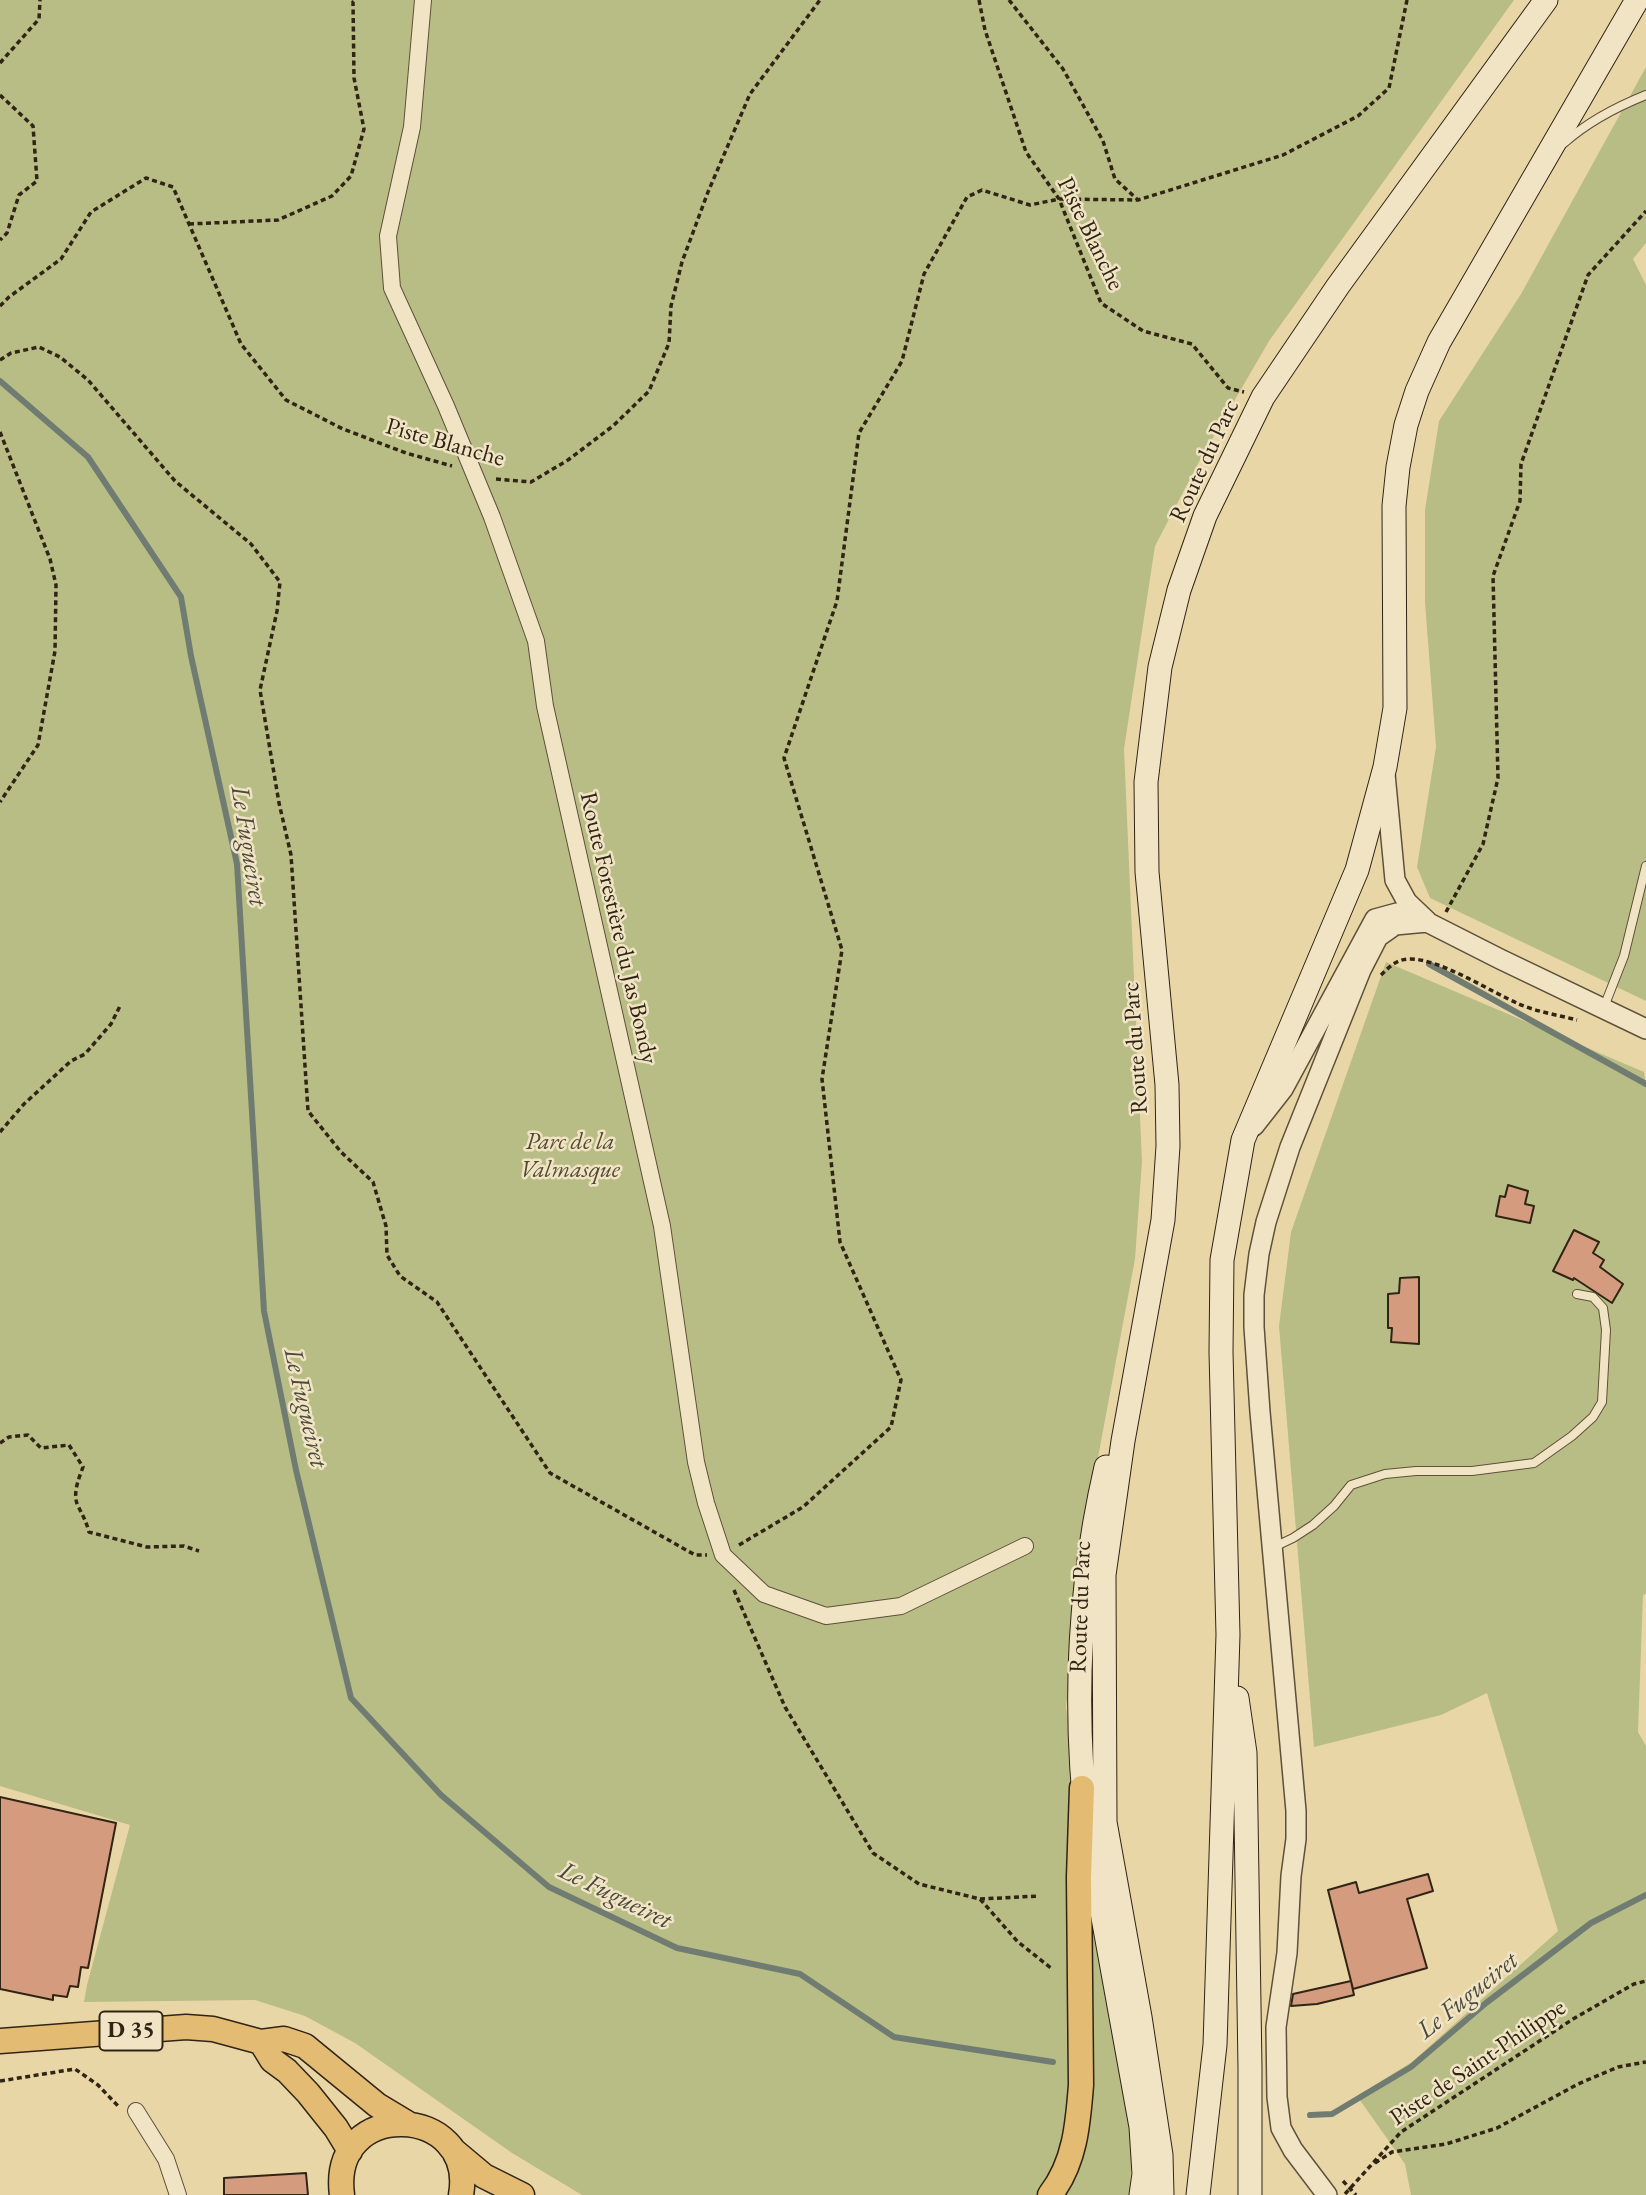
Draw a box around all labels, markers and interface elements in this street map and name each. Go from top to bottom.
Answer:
street label: Piste Blanche [1050,173,1130,295]
street label: Route du Parc [1164,395,1246,527]
street label: Piste Blanche [382,412,508,474]
water label: Le Fugueiret [223,783,273,909]
street label: Route Forestière du Jas Bondy [573,789,663,1067]
street label: Route du Parc [1117,981,1155,1115]
park label: Parc de la Valmasque [520,1128,620,1184]
water label: Le Fugueiret [276,1345,334,1471]
street label: Route du Parc [1064,1540,1098,1674]
water label: Le Fugueiret [554,1855,676,1937]
water label: Le Fugueiret [1411,1946,1525,2046]
street label: Piste de Saint-Philippe [1385,1994,1571,2132]
road number: D 35 [100,2012,162,2050]

